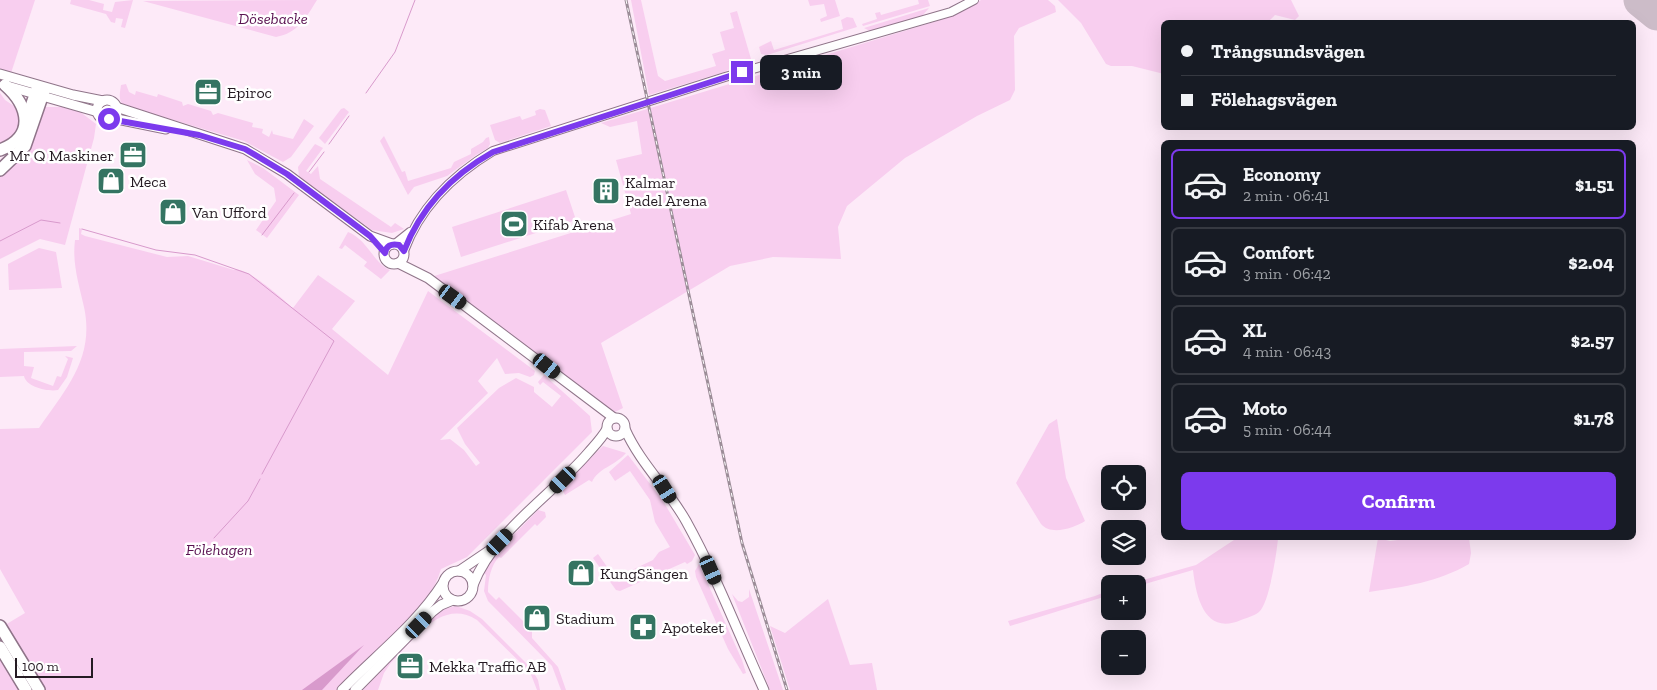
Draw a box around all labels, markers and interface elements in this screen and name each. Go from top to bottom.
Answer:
park label: Dösebacke [238,9,308,28]
text: Trångsundsvägen [1211,40,1365,63]
callout: 3 min [760,54,842,90]
route end [731,61,753,83]
text: 3 min [781,63,821,82]
office icon: Epiroc [193,77,223,107]
place label: Epiroc [227,83,272,102]
text: Fölehagsvägen [1211,88,1337,111]
route start [98,108,120,130]
office icon: Mr Q Maskiner [118,140,148,170]
place label: Mr Q Maskiner [9,146,114,165]
icon: car [1183,162,1228,207]
text: Economy [1243,163,1321,186]
shop icon: Meca [96,166,126,196]
place label: Meca [130,172,167,191]
place label: Kalmar Padel Arena [625,173,707,210]
text: $1.51 [1575,173,1614,196]
building icon: Kalmar Padel Arena [591,176,621,206]
text: 2 min · 06:41 [1243,186,1329,205]
shop icon: Van Ufford [158,197,188,227]
place label: Van Ufford [191,203,267,222]
sports icon: Kifab Arena [499,209,529,239]
place label: Kifab Arena [533,215,614,234]
icon: car [1183,240,1228,285]
text: Comfort [1243,241,1314,264]
text: $2.04 [1568,251,1614,274]
text: 3 min · 06:42 [1243,264,1331,283]
car [436,282,469,312]
icon: car [1183,318,1228,363]
text: XL [1243,319,1266,342]
text: $2.57 [1571,329,1614,352]
text: 4 min · 06:43 [1243,342,1331,361]
car [530,351,563,381]
icon: car [1183,396,1228,441]
text: Moto [1243,397,1287,420]
text: $1.78 [1574,407,1614,430]
text: 5 min · 06:44 [1243,420,1332,439]
car [547,464,578,496]
map controls [1101,465,1146,675]
button: locate [1101,465,1146,510]
car [650,472,679,506]
button: Confirm [1181,472,1616,530]
button: layers [1101,520,1146,565]
car [484,526,515,558]
park label: Fölehagen [186,540,252,559]
car [698,553,723,587]
shop icon: KungSängen [566,558,596,588]
place label: KungSängen [600,564,689,583]
button: + [1101,575,1146,620]
shop icon: Stadium [522,603,552,633]
car [403,609,434,641]
place label: Stadium [556,609,614,628]
pharmacy icon: Apoteket [628,612,658,642]
place label: Apoteket [662,618,724,637]
button: − [1101,630,1146,675]
office icon: Mekka Traffic AB [395,651,425,681]
scale bar [15,655,92,678]
place label: Mekka Traffic AB [429,657,547,676]
text: 100 m [22,658,59,675]

